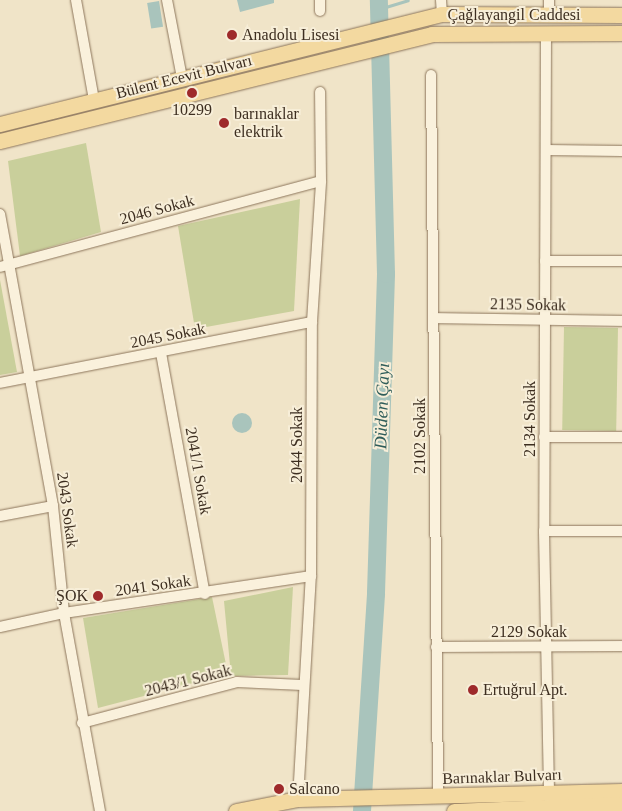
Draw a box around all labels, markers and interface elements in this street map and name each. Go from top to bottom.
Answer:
street label: Çağlayangil Caddesi [448,5,580,25]
place label: Anadolu Lisesi [242,25,339,45]
marker: Anadolu Lisesi [226,29,238,41]
street label: Bülent Ecevit Bulvarı [114,51,254,103]
marker: 10299 [186,87,198,99]
place label: 10299 [172,100,212,120]
place label: barınaklar elektrik [234,104,299,142]
marker: barınaklar elektrik [218,117,230,129]
street label: 2046 Sokak [118,191,196,229]
street label: 2135 Sokak [490,295,566,315]
street label: 2045 Sokak [129,319,207,353]
water label: Düden Çayı [370,362,394,450]
street label: 2134 Sokak [520,381,540,457]
street label: 2102 Sokak [410,398,430,474]
street label: 2044 Sokak [287,407,307,483]
street label: 2041/1 Sokak [181,426,215,516]
street label: 2043 Sokak [52,471,82,549]
street label: 2041 Sokak [114,571,192,601]
place label: ŞOK [56,586,88,606]
marker: ŞOK [92,590,104,602]
street label: 2129 Sokak [491,622,567,642]
street label: 2043/1 Sokak [143,661,233,701]
place label: Ertuğrul Apt. [483,680,568,700]
marker: Ertuğrul Apt. [467,684,479,696]
street label: Barınaklar Bulvarı [442,765,562,789]
place label: Salcano [289,779,340,799]
marker: Salcano [273,783,285,795]

